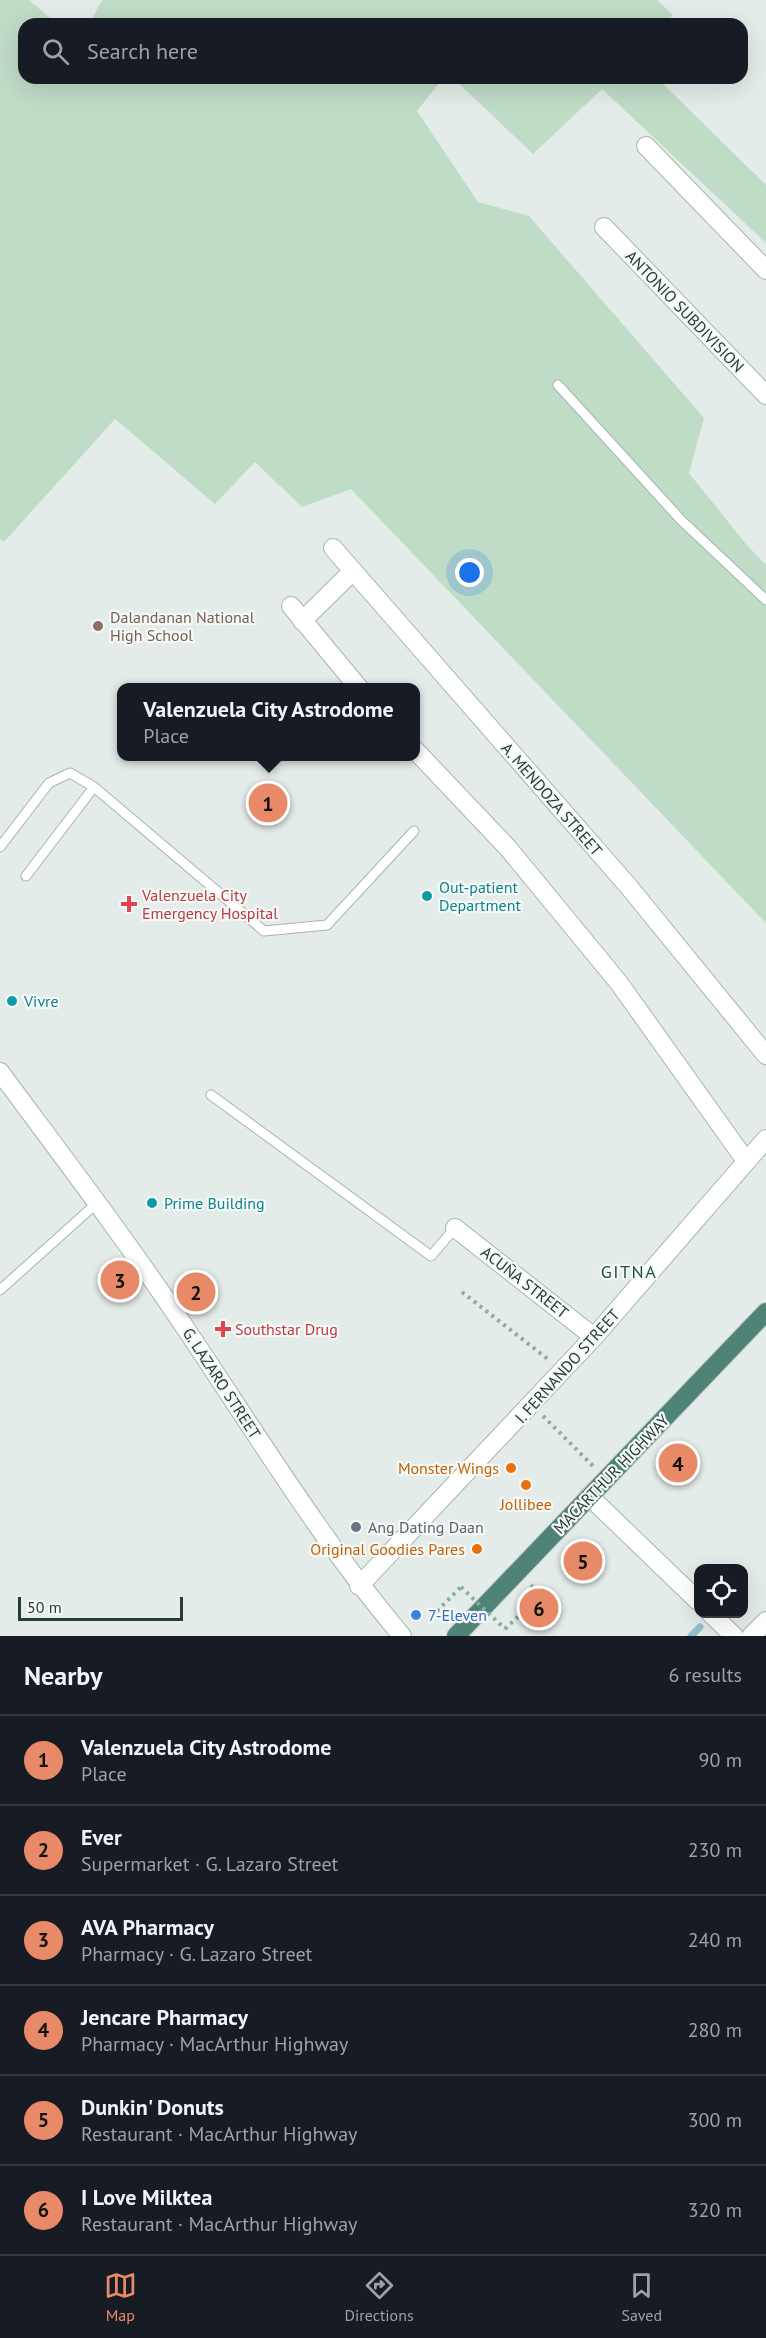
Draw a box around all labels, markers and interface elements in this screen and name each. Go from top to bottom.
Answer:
search box [18,18,748,84]
icon: search [39,35,72,68]
text: Search here [87,37,198,65]
street label: ANTONIO SUBDIVISION [622,246,748,376]
your location [455,558,484,587]
place label: Dalandanan National High School [110,607,255,645]
marker: Dalandanan National High School [91,619,105,633]
popup [117,683,420,761]
text: Valenzuela City Astrodome [143,695,394,723]
text: Place [143,723,189,749]
street label: A. MENDOZA STREET [497,738,607,860]
pin: 1 [248,780,288,826]
place label: Out-patient Department [439,877,521,915]
place label: Valenzuela City Emergency Hospital [141,885,278,923]
marker: Out-patient Department [420,889,434,903]
marker: Valenzuela City Emergency Hospital [120,895,138,913]
place label: Vivre [23,991,59,1011]
marker: Vivre [5,994,19,1008]
place label: Prime Building [164,1193,265,1213]
marker: Prime Building [145,1196,159,1210]
street label: ACUÑA STREET [477,1242,573,1322]
pin: 3 [100,1258,140,1302]
district label: GITNA [601,1260,657,1283]
pin: 2 [176,1270,216,1314]
street label: I. FERNANDO STREET [510,1305,624,1427]
place label: Southstar Drug [235,1319,338,1339]
marker: Southstar Drug [216,1322,230,1336]
street label: G. LAZARO STREET [179,1324,265,1442]
street label: MACARTHUR HIGHWAY [549,1410,673,1538]
pin: 4 [658,1440,698,1486]
place label: Monster Wings [398,1458,499,1478]
marker: Monster Wings [504,1461,518,1475]
marker: Jollibee [519,1478,533,1492]
place label: Jollibee [499,1494,552,1514]
place label: Ang Dating Daan [368,1517,484,1537]
marker: Ang Dating Daan [349,1520,363,1534]
pin: 5 [564,1538,602,1584]
place label: Original Goodies Pares [310,1539,465,1559]
marker: Original Goodies Pares [470,1542,484,1556]
map controls [694,1564,748,1618]
button: locate [694,1564,748,1618]
pin: 6 [520,1586,558,1630]
scale bar [18,1594,183,1622]
text: 50 m [27,1597,62,1617]
place label: 7-Eleven [428,1605,487,1625]
marker: 7-Eleven [409,1608,423,1622]
text: Nearby [24,1659,102,1692]
text: 6 results [669,1662,742,1688]
text: Valenzuela City Astrodome [81,1733,331,1761]
text: 1 [38,1747,49,1773]
text: 90 m [699,1747,742,1773]
text: Place [81,1761,127,1787]
text: Ever [81,1823,122,1851]
text: 2 [38,1837,49,1863]
text: 230 m [688,1837,742,1863]
text: Supermarket · G. Lazaro Street [81,1851,338,1877]
text: AVA Pharmacy [81,1913,214,1941]
text: 3 [38,1927,49,1953]
text: 240 m [688,1927,742,1953]
text: Pharmacy · G. Lazaro Street [81,1941,312,1967]
text: Jencare Pharmacy [81,2003,248,2031]
text: 4 [38,2017,49,2043]
text: 280 m [688,2017,742,2043]
text: Pharmacy · MacArthur Highway [81,2031,348,2057]
text: Dunkin' Donuts [81,2093,224,2121]
text: 5 [38,2107,49,2133]
text: 300 m [688,2107,742,2133]
text: Restaurant · MacArthur Highway [81,2121,357,2147]
text: I Love Milktea [81,2183,212,2211]
text: 6 [38,2197,49,2223]
text: 320 m [688,2197,742,2223]
text: Restaurant · MacArthur Highway [81,2211,357,2237]
tab: Map [104,2269,137,2325]
tab: Directions [345,2269,414,2325]
tab: Saved [621,2269,662,2325]

